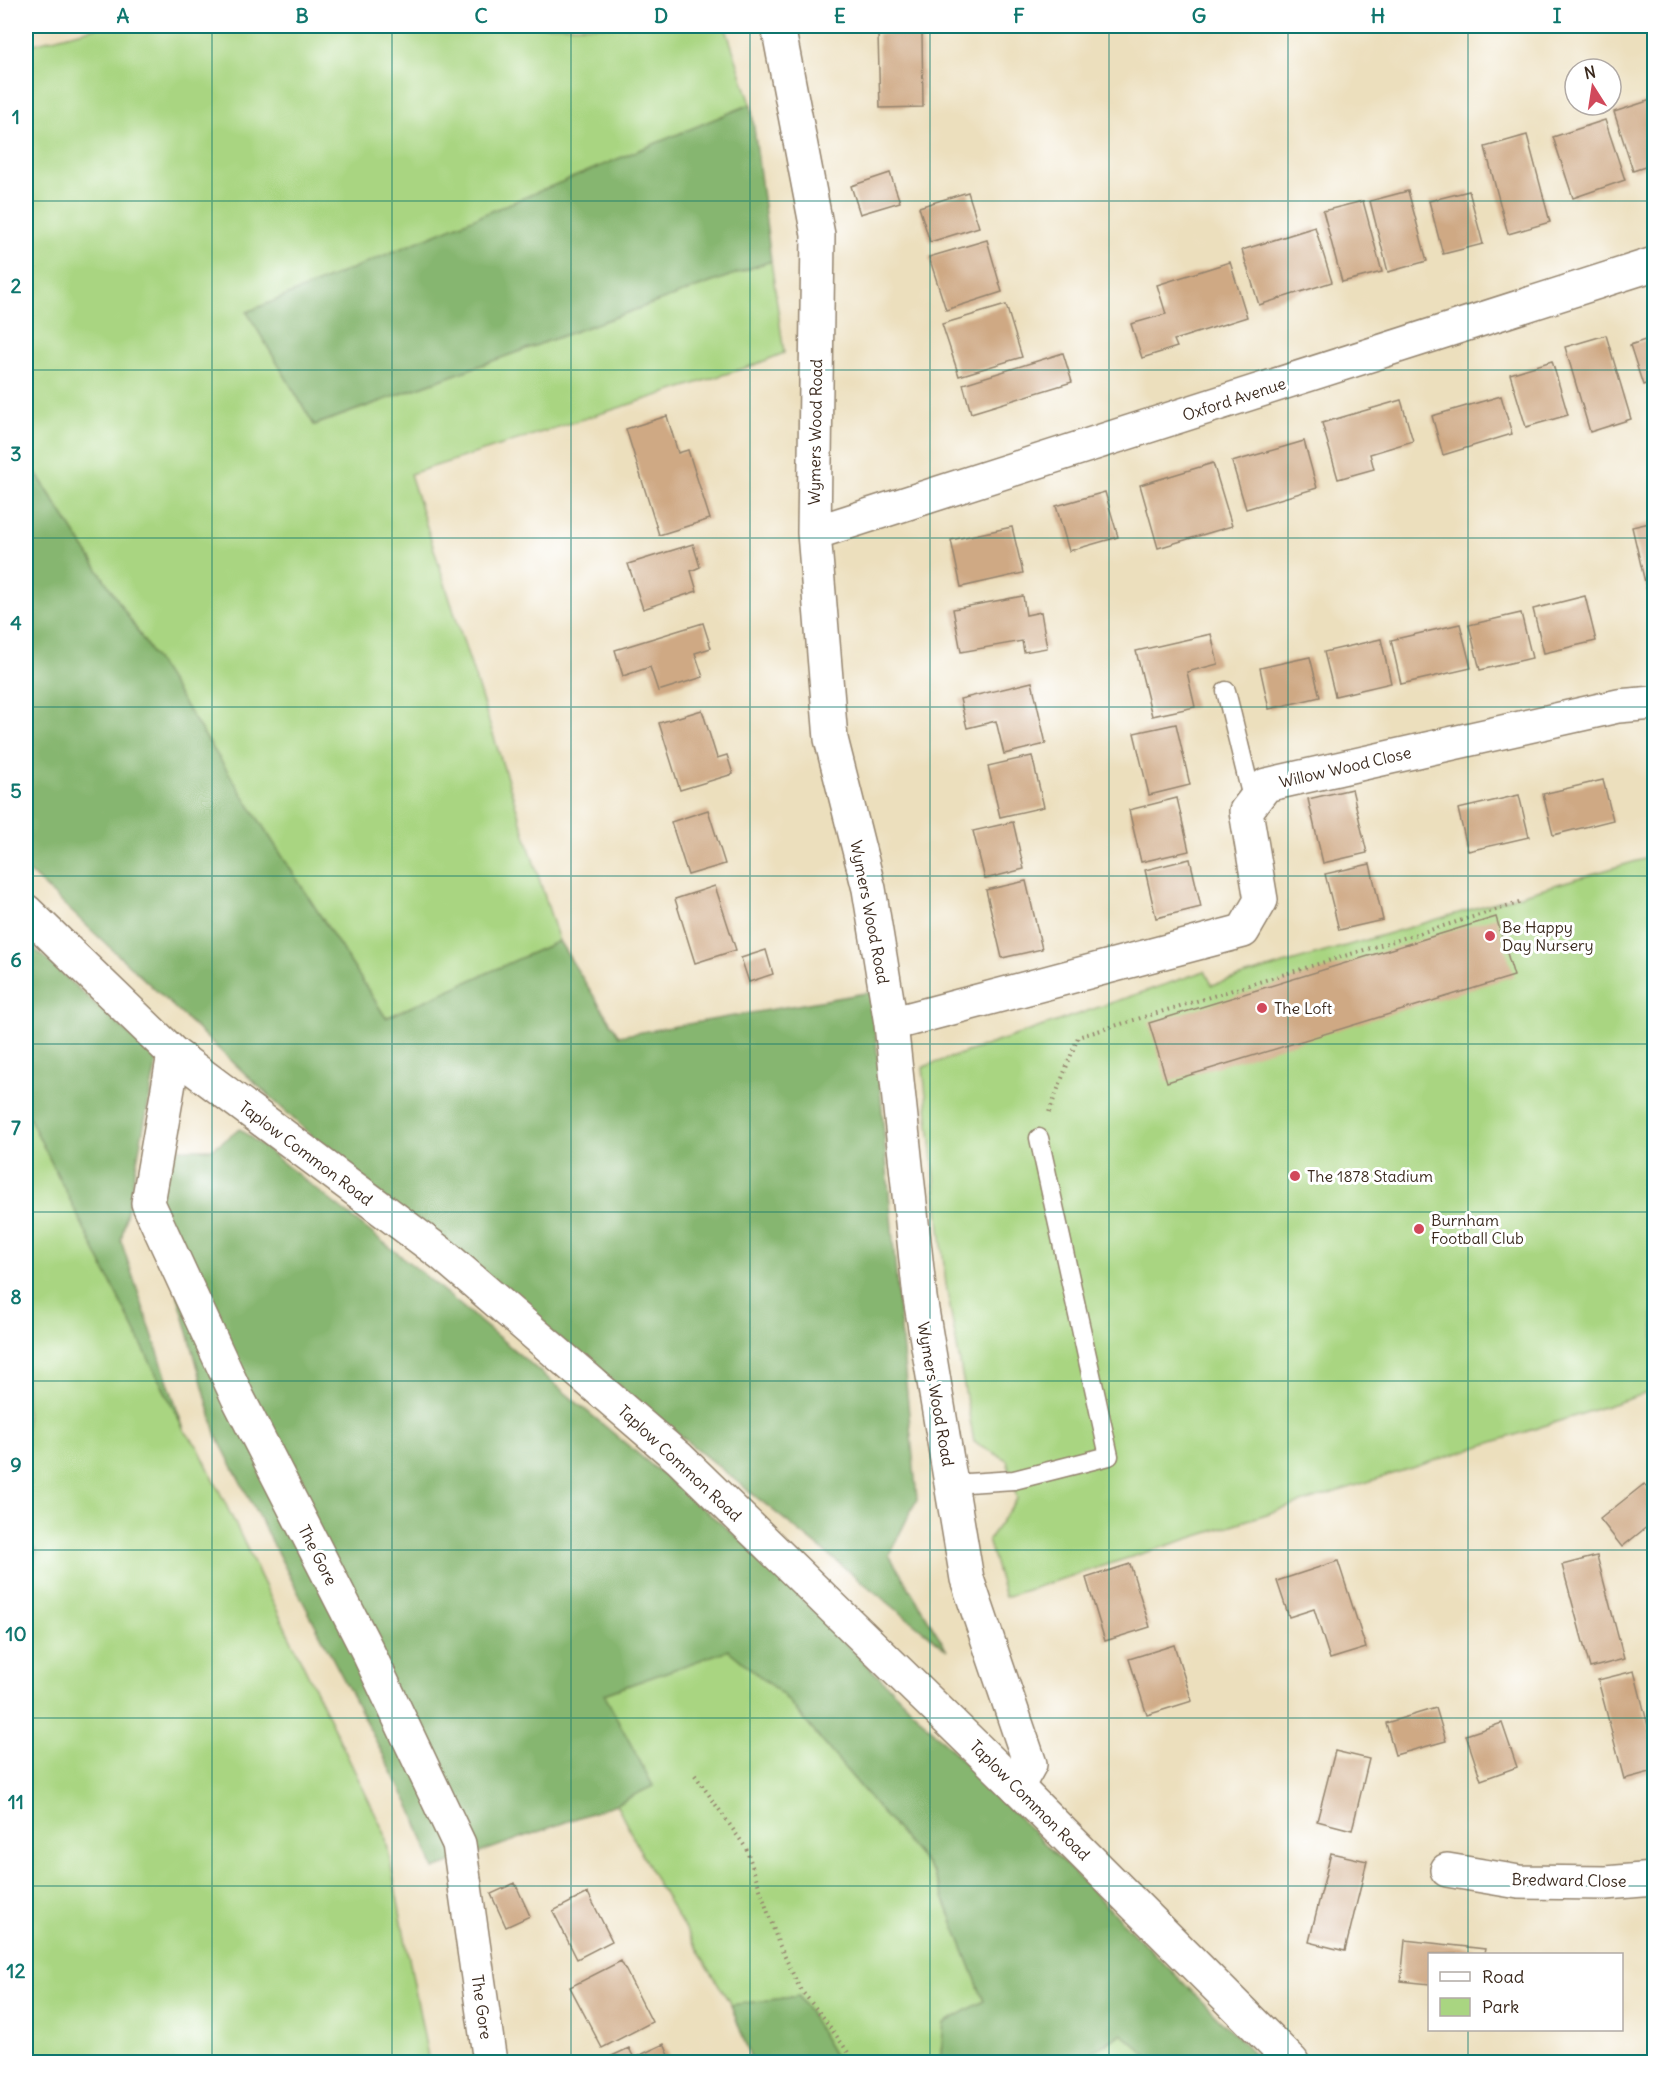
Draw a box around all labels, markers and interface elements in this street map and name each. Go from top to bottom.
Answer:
text: A [117,3,130,28]
text: B [295,3,309,28]
text: C [474,3,488,28]
text: D [654,3,668,28]
text: E [834,3,846,28]
text: F [1013,3,1025,28]
text: G [1192,3,1206,28]
text: H [1371,3,1385,28]
text: I [1553,3,1562,28]
north arrow [1563,57,1623,117]
text: N [1582,61,1597,83]
text: 1 [12,104,20,129]
text: 2 [11,273,22,298]
street label: Wymers Wood Road [804,359,826,505]
street label: Oxford Avenue [1180,373,1288,425]
text: 3 [10,441,22,466]
text: 4 [10,610,22,635]
street label: Willow Wood Close [1277,742,1413,792]
text: 5 [10,778,22,803]
street label: Wymers Wood Road [846,838,894,986]
place label: Be Happy Day Nursery [1502,917,1594,955]
marker: Be Happy Day Nursery [1483,929,1497,943]
text: 6 [10,947,22,972]
place label: The Loft [1274,998,1333,1018]
marker: The Loft [1255,1001,1269,1015]
street label: Taplow Common Road [235,1096,377,1210]
text: 7 [11,1115,21,1140]
place label: The 1878 Stadium [1307,1166,1433,1186]
marker: The 1878 Stadium [1288,1169,1302,1183]
place label: Burnham Football Club [1431,1210,1524,1248]
marker: Burnham Football Club [1412,1222,1426,1236]
text: 8 [10,1284,22,1309]
street label: Wymers Wood Road [913,1320,959,1468]
street label: Taplow Common Road [614,1401,746,1525]
text: 9 [10,1452,22,1477]
street label: The Gore [294,1521,342,1589]
text: 10 [5,1621,27,1646]
street label: Taplow Common Road [966,1736,1094,1864]
text: 11 [8,1789,24,1814]
street label: Bredward Close [1511,1869,1627,1891]
legend [1428,1953,1623,2031]
text: 12 [7,1958,25,1983]
text: Road [1482,1965,1525,1988]
street label: The Gore [468,1973,496,2041]
text: Park [1482,1995,1519,2018]

